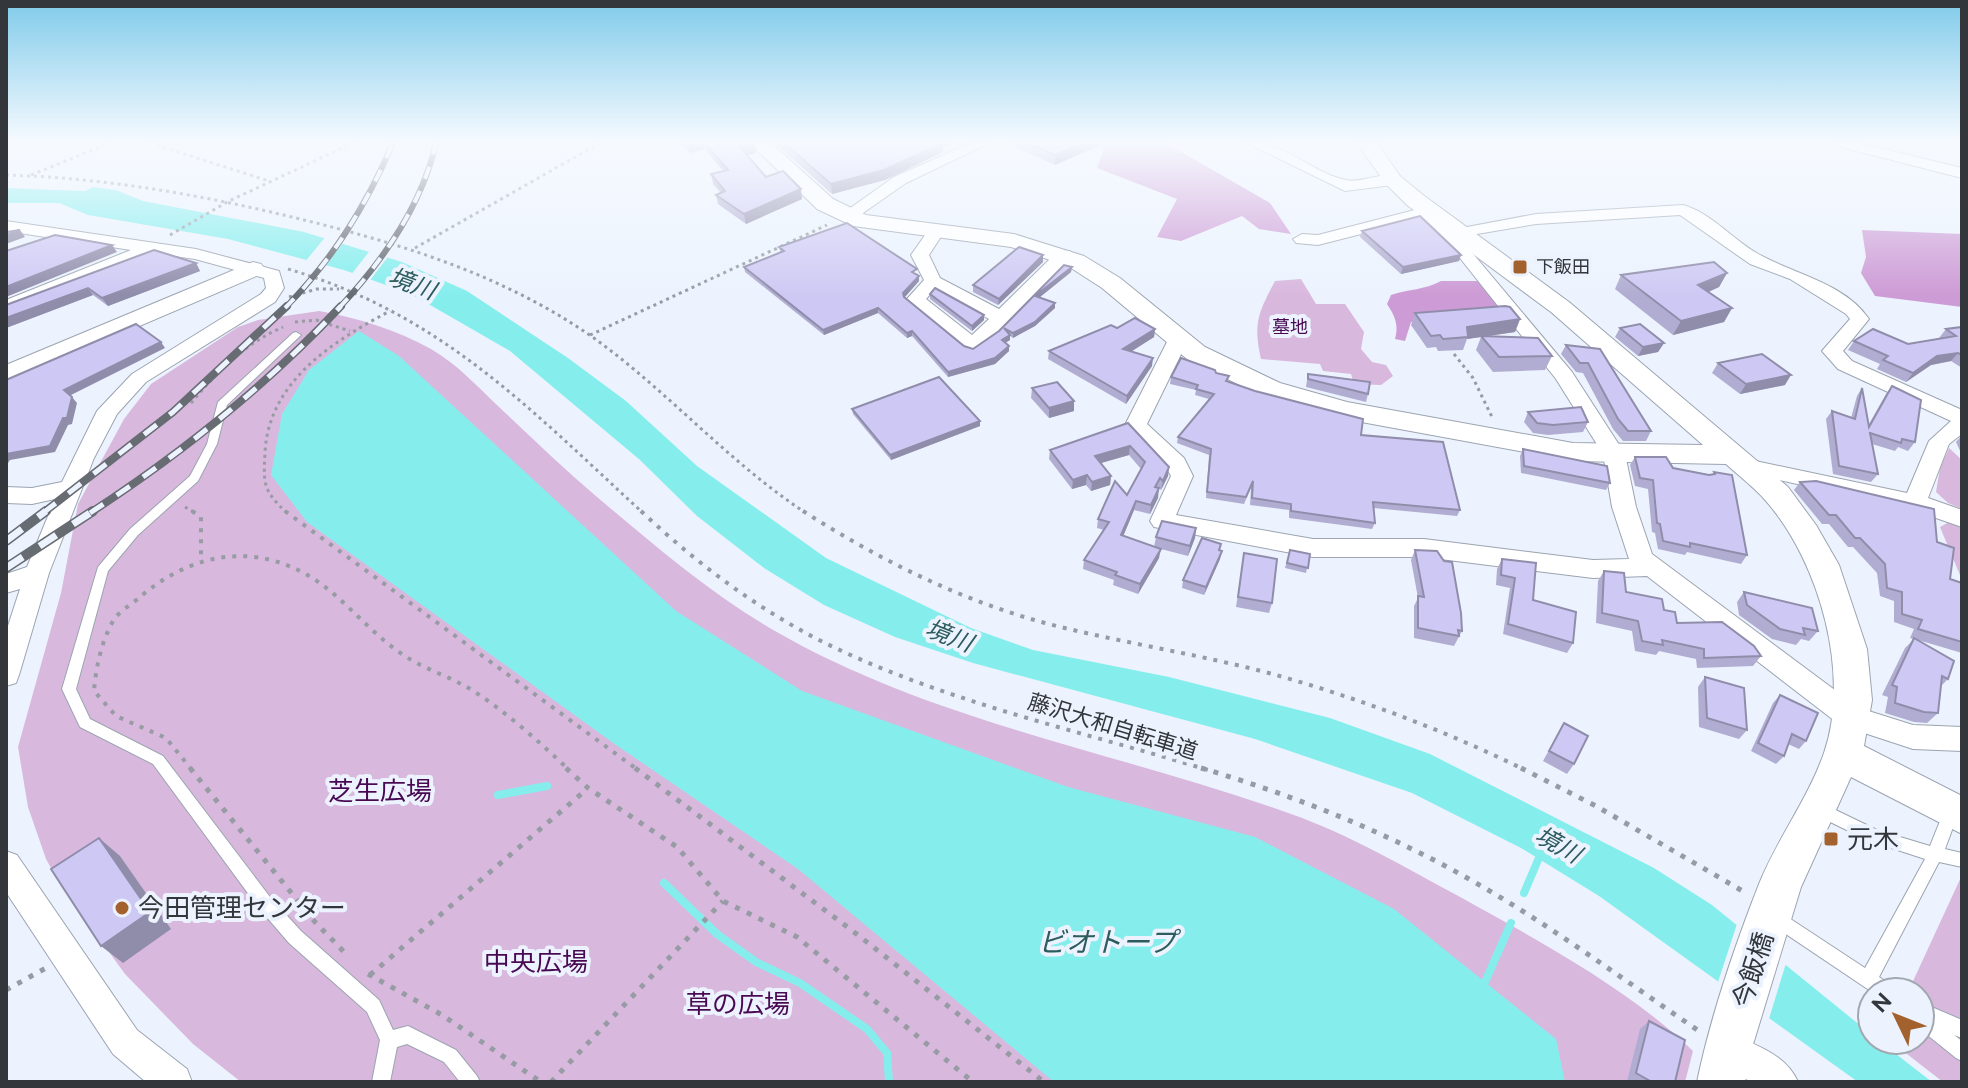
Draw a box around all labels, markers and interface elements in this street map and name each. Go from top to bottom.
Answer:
place label: 下飯田 [1536,256,1590,277]
marker: 下飯田 [1511,258,1529,276]
water label: 境川 [385,262,443,306]
park label: 墓地 [1272,316,1308,337]
water label: 境川 [922,613,980,659]
street label: 藤沢大和自転車道 [1025,688,1201,764]
park label: 芝生広場 [328,776,432,806]
water label: 境川 [1530,820,1589,870]
place label: 元木 [1847,824,1899,854]
marker: 元木 [1822,830,1840,848]
place label: 今田管理センター [138,893,346,923]
marker: 今田管理センター [113,899,131,917]
water label: ビオトープ [1038,926,1181,959]
street label: 今飯橋 [1727,928,1779,1012]
park label: 中央広場 [484,947,588,977]
north arrow [1856,976,1936,1056]
text: N [1866,987,1897,1017]
park label: 草の広場 [686,989,790,1019]

